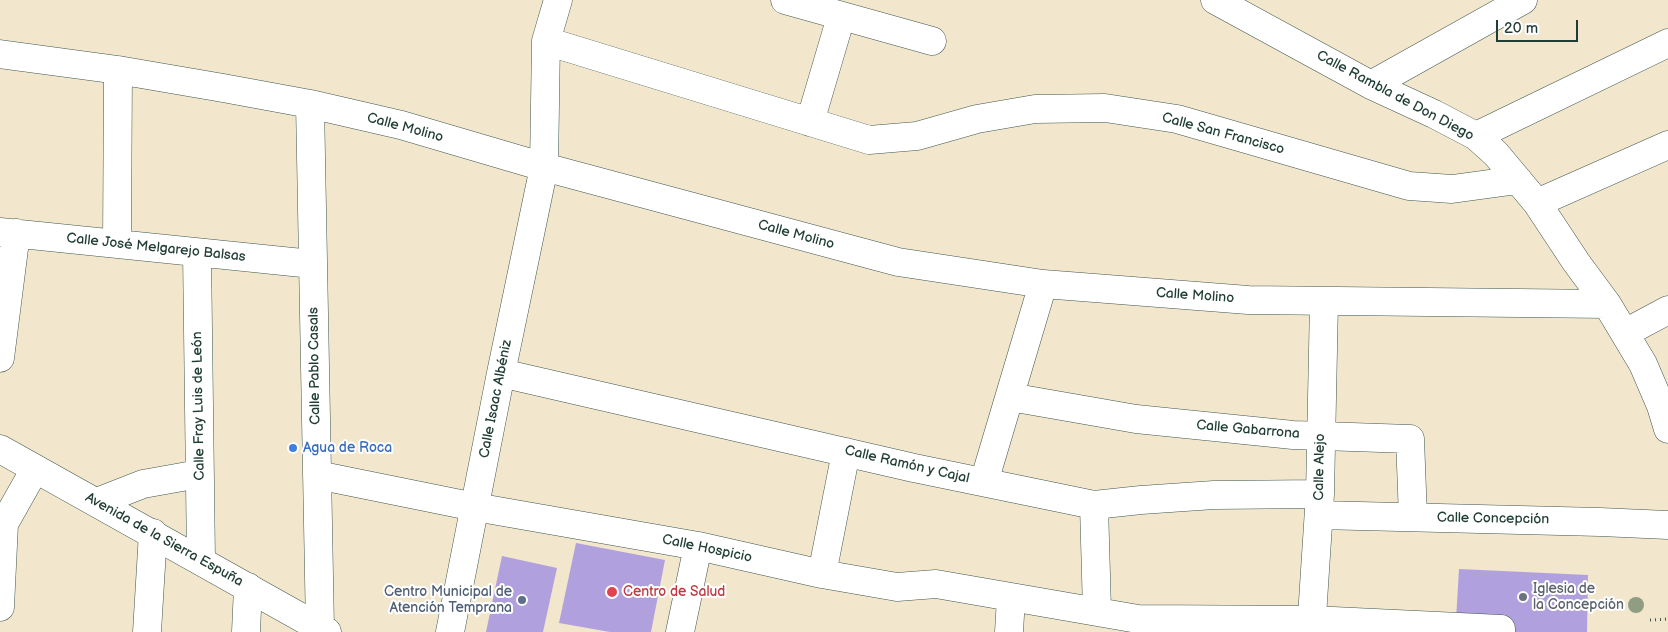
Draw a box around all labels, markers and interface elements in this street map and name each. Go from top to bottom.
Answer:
scale bar [1498,10,1580,42]
text: 20 m [1504,19,1538,38]
street label: Calle Rambla de Don Diego [1313,47,1477,145]
street label: Calle Molino [365,110,445,146]
street label: Calle San Francisco [1160,110,1286,158]
street label: Calle Molino [756,217,836,253]
street label: Calle José Melgarejo Balsas [66,230,246,266]
street label: Calle Molino [1155,285,1235,307]
street label: Calle Pablo Casals [306,307,324,425]
street label: Calle Fray Luis de León [189,331,209,481]
street label: Calle Isaac Albéniz [476,338,516,460]
street label: Calle Gabarrona [1195,417,1301,443]
street label: Calle Alejo [1311,433,1329,501]
place label: Agua de Roca [303,440,392,456]
marker: Agua de Roca [287,442,299,454]
street label: Calle Ramón y Cajal [843,442,971,488]
street label: Avenida de la Sierra Espuña [82,489,246,591]
street label: Calle Concepción [1437,510,1549,528]
street label: Calle Hospicio [661,531,753,567]
place label: Iglesia de la Concepción [1533,581,1624,614]
place label: Centro Municipal de Atención Temprana [384,584,512,616]
place label: Centro de Salud [623,584,725,600]
marker: Centro de Salud [605,585,619,599]
marker: Iglesia de la Concepción [1517,591,1529,603]
marker: Centro Municipal de Atención Temprana [516,594,528,606]

